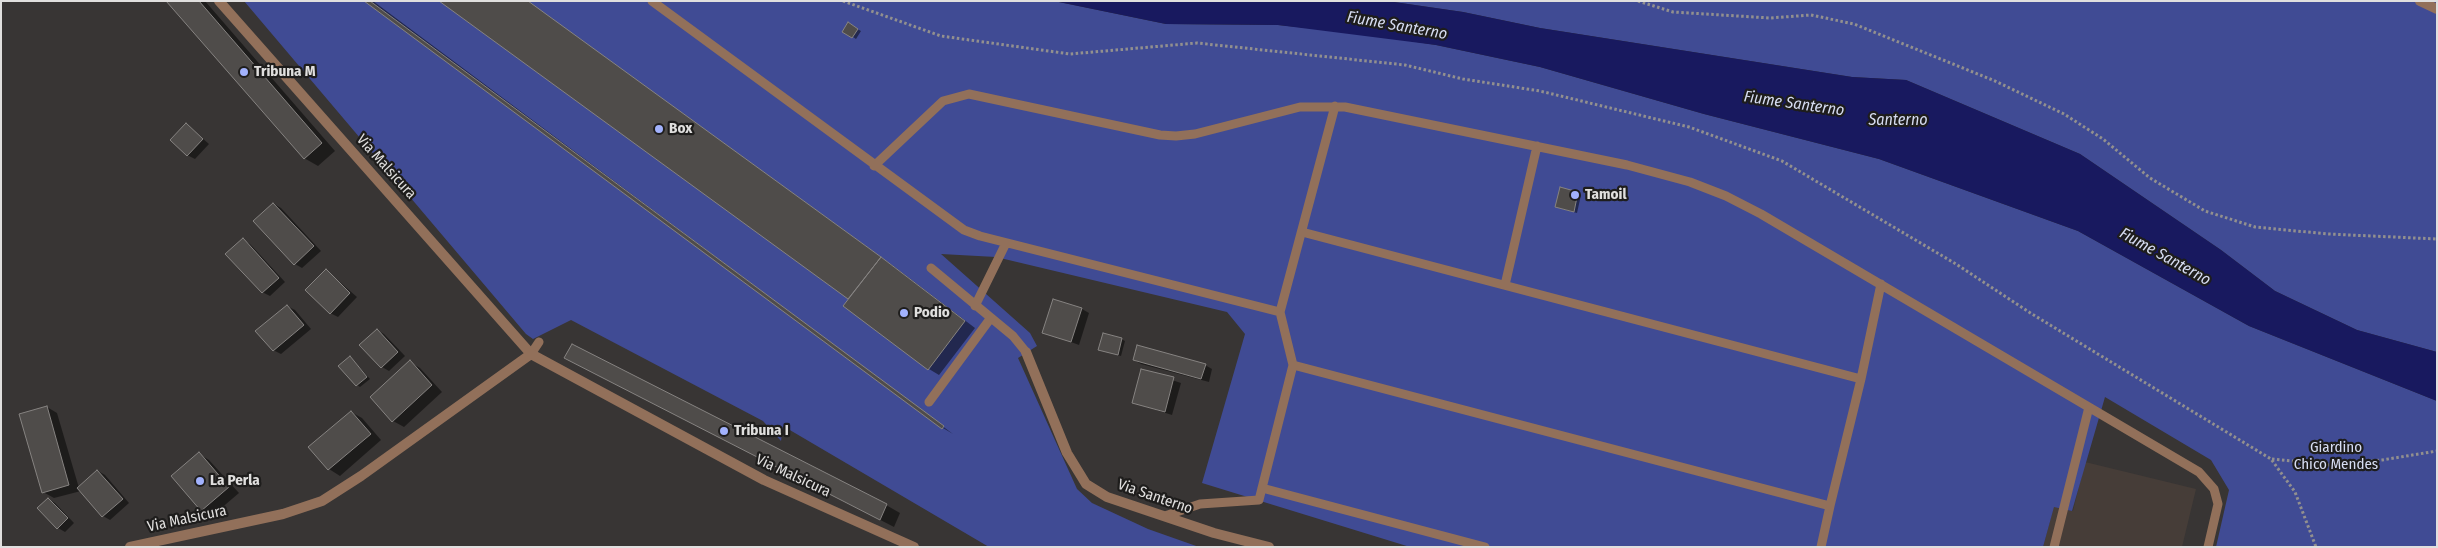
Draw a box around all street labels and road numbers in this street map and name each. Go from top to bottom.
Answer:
street label: Via Malsicura [352,131,420,203]
street label: Via Malsicura [753,451,833,501]
street label: Via Santerno [1115,476,1195,518]
street label: Via Malsicura [146,502,228,536]

